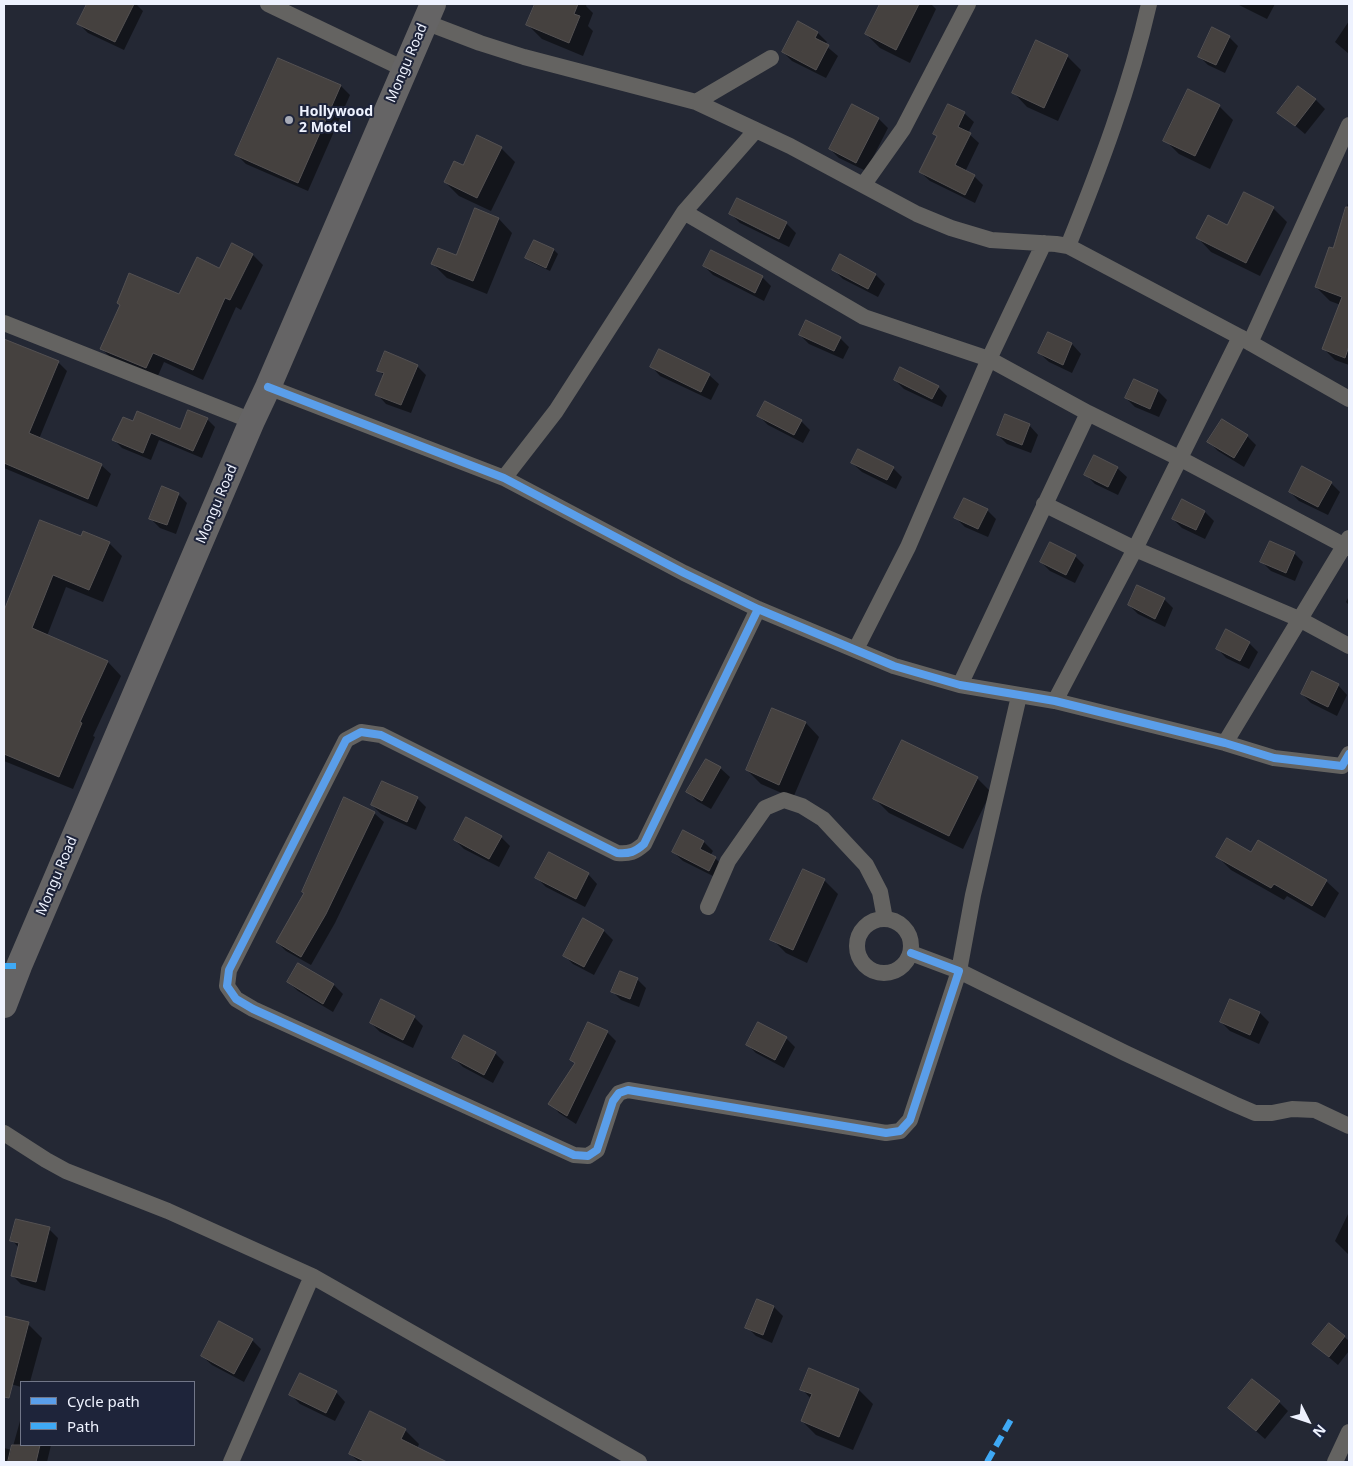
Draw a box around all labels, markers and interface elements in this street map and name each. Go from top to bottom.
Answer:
street label: Mongu Road [383,21,431,105]
place label: Hollywood 2 Motel [299,104,373,136]
marker: Hollywood 2 Motel [283,114,295,126]
street label: Mongu Road [193,462,241,546]
street label: Mongu Road [33,834,81,918]
legend [20,1381,195,1446]
text: Cycle path [67,1391,140,1411]
north arrow [1283,1396,1333,1446]
text: Path [67,1416,99,1436]
text: N [1309,1421,1331,1442]

